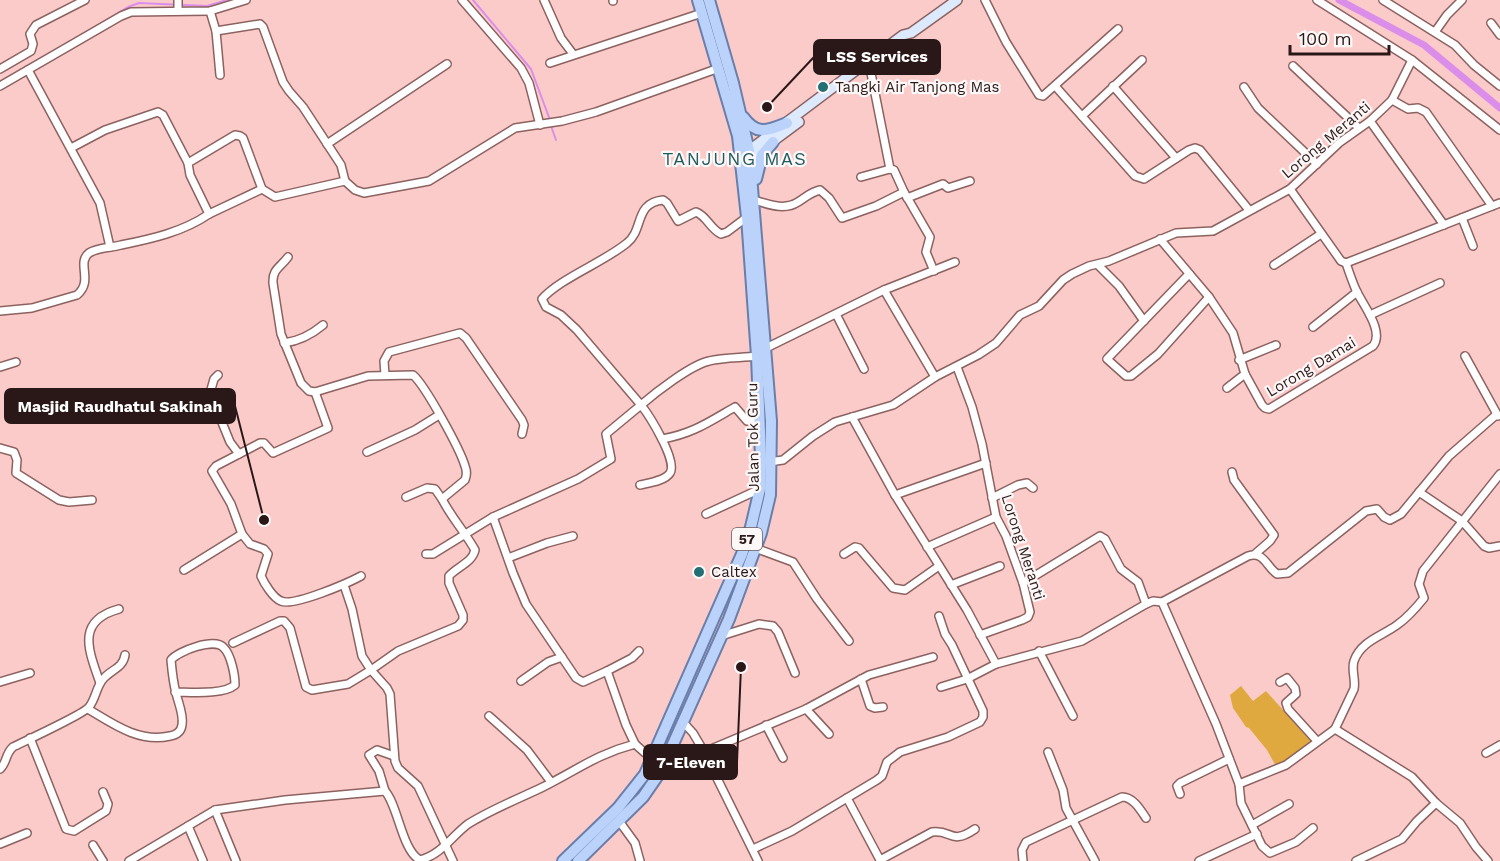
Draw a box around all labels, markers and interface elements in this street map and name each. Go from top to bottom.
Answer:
scale bar [1290,18,1389,56]
text: 100 m [1299,28,1352,49]
callout: LSS Services [814,40,940,74]
text: LSS Services [826,47,928,66]
place label: Tangki Air Tanjong Mas [835,78,1000,96]
marker: Tangki Air Tanjong Mas [816,80,830,94]
street label: Lorong Meranti [1278,98,1374,182]
district label: TANJUNG MAS [663,148,807,169]
street label: Lorong Damai [1263,333,1359,401]
street label: Jalan Tok Guru [743,382,763,492]
callout: Masjid Raudhatul Sakinah [5,389,235,423]
text: Masjid Raudhatul Sakinah [17,397,223,416]
street label: Lorong Meranti [997,492,1049,602]
road number: 57 [732,528,762,550]
place label: Caltex [711,563,757,581]
marker: Caltex [692,565,706,579]
callout: 7-Eleven [644,745,737,779]
text: 7-Eleven [656,753,726,772]

